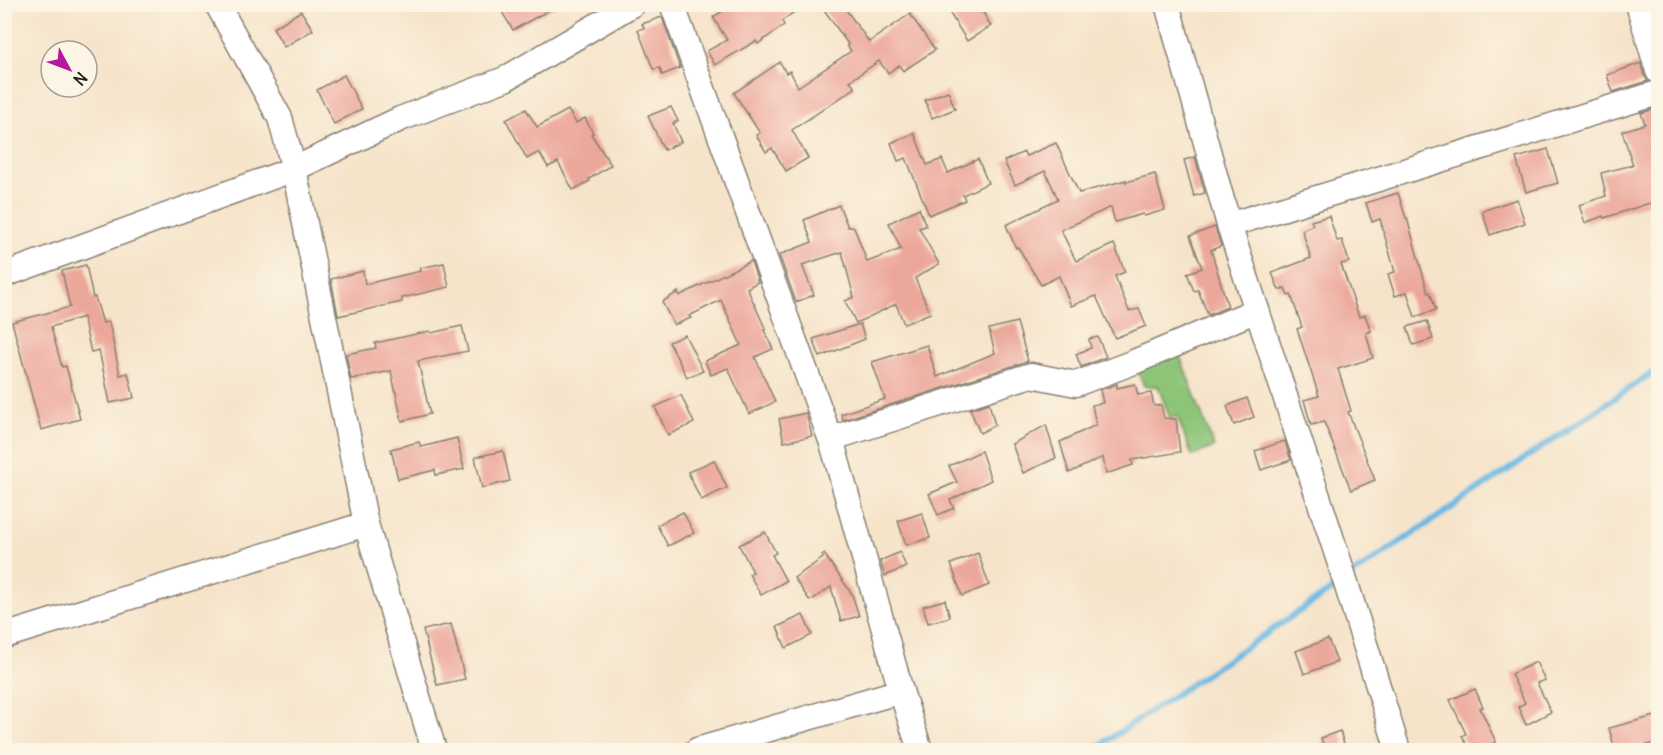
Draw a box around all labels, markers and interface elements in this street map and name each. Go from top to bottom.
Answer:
north arrow [39,39,99,99]
text: N [69,68,91,90]

